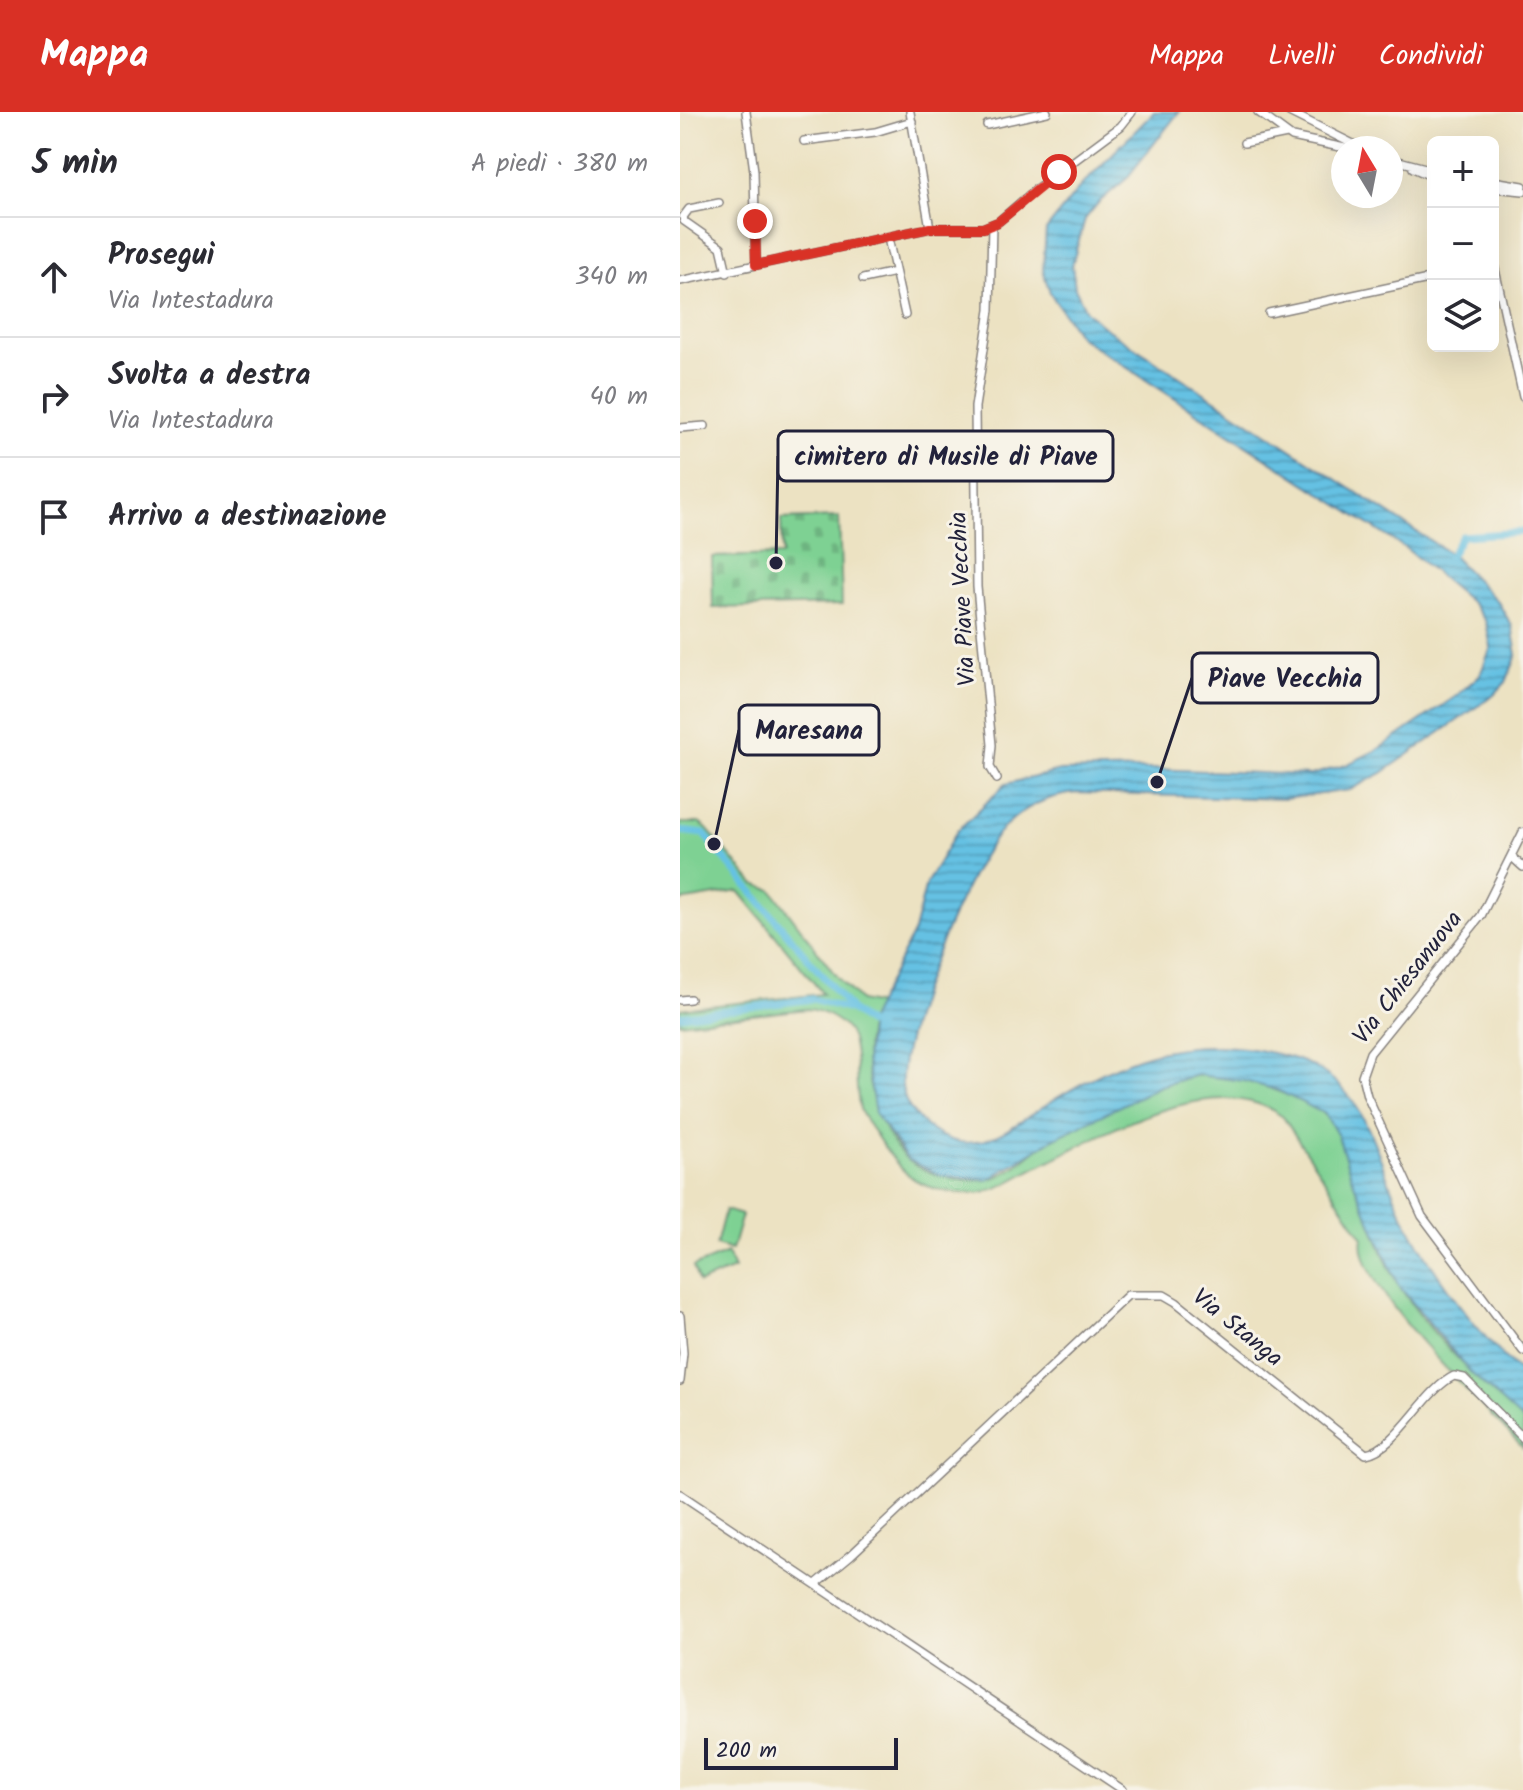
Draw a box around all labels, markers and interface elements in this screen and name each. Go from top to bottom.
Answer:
text: Mappa [40,26,148,86]
text: Mappa [1149,34,1224,79]
text: Livelli [1268,34,1335,79]
text: Condividi [1379,34,1483,79]
north arrow [1331,136,1403,208]
map controls [1427,136,1499,352]
button: + [1427,136,1499,208]
text: 5 min [32,137,118,191]
text: A piedi · 380 m [471,143,648,185]
route start [1041,154,1077,190]
route end [737,203,773,239]
button: − [1427,208,1499,280]
text: Prosegui [108,232,214,280]
icon: ahead [32,255,76,299]
text: 340 m [575,256,648,298]
text: Via Intestadura [108,280,274,322]
button: layers [1427,280,1499,352]
text: Svolta a destra [108,352,311,400]
icon: right [32,375,76,419]
text: 40 m [590,376,648,418]
text: Via Intestadura [108,400,274,442]
callout: cimitero di Musile di Piave [778,431,1113,481]
text: cimitero di Musile di Piave [794,437,1098,479]
text: Arrivo a destinazione [108,493,386,541]
icon: arrive [32,495,76,539]
street label: Via Piave Vecchia [939,511,988,687]
callout: Piave Vecchia [1192,653,1378,703]
text: Piave Vecchia [1208,659,1362,701]
callout: Maresana [739,705,879,755]
text: Maresana [755,711,863,753]
street label: Via Chiesanuova [1343,902,1473,1053]
street label: Via Stanga [1183,1279,1291,1377]
scale bar [704,1734,898,1770]
text: 200 m [716,1734,777,1769]

